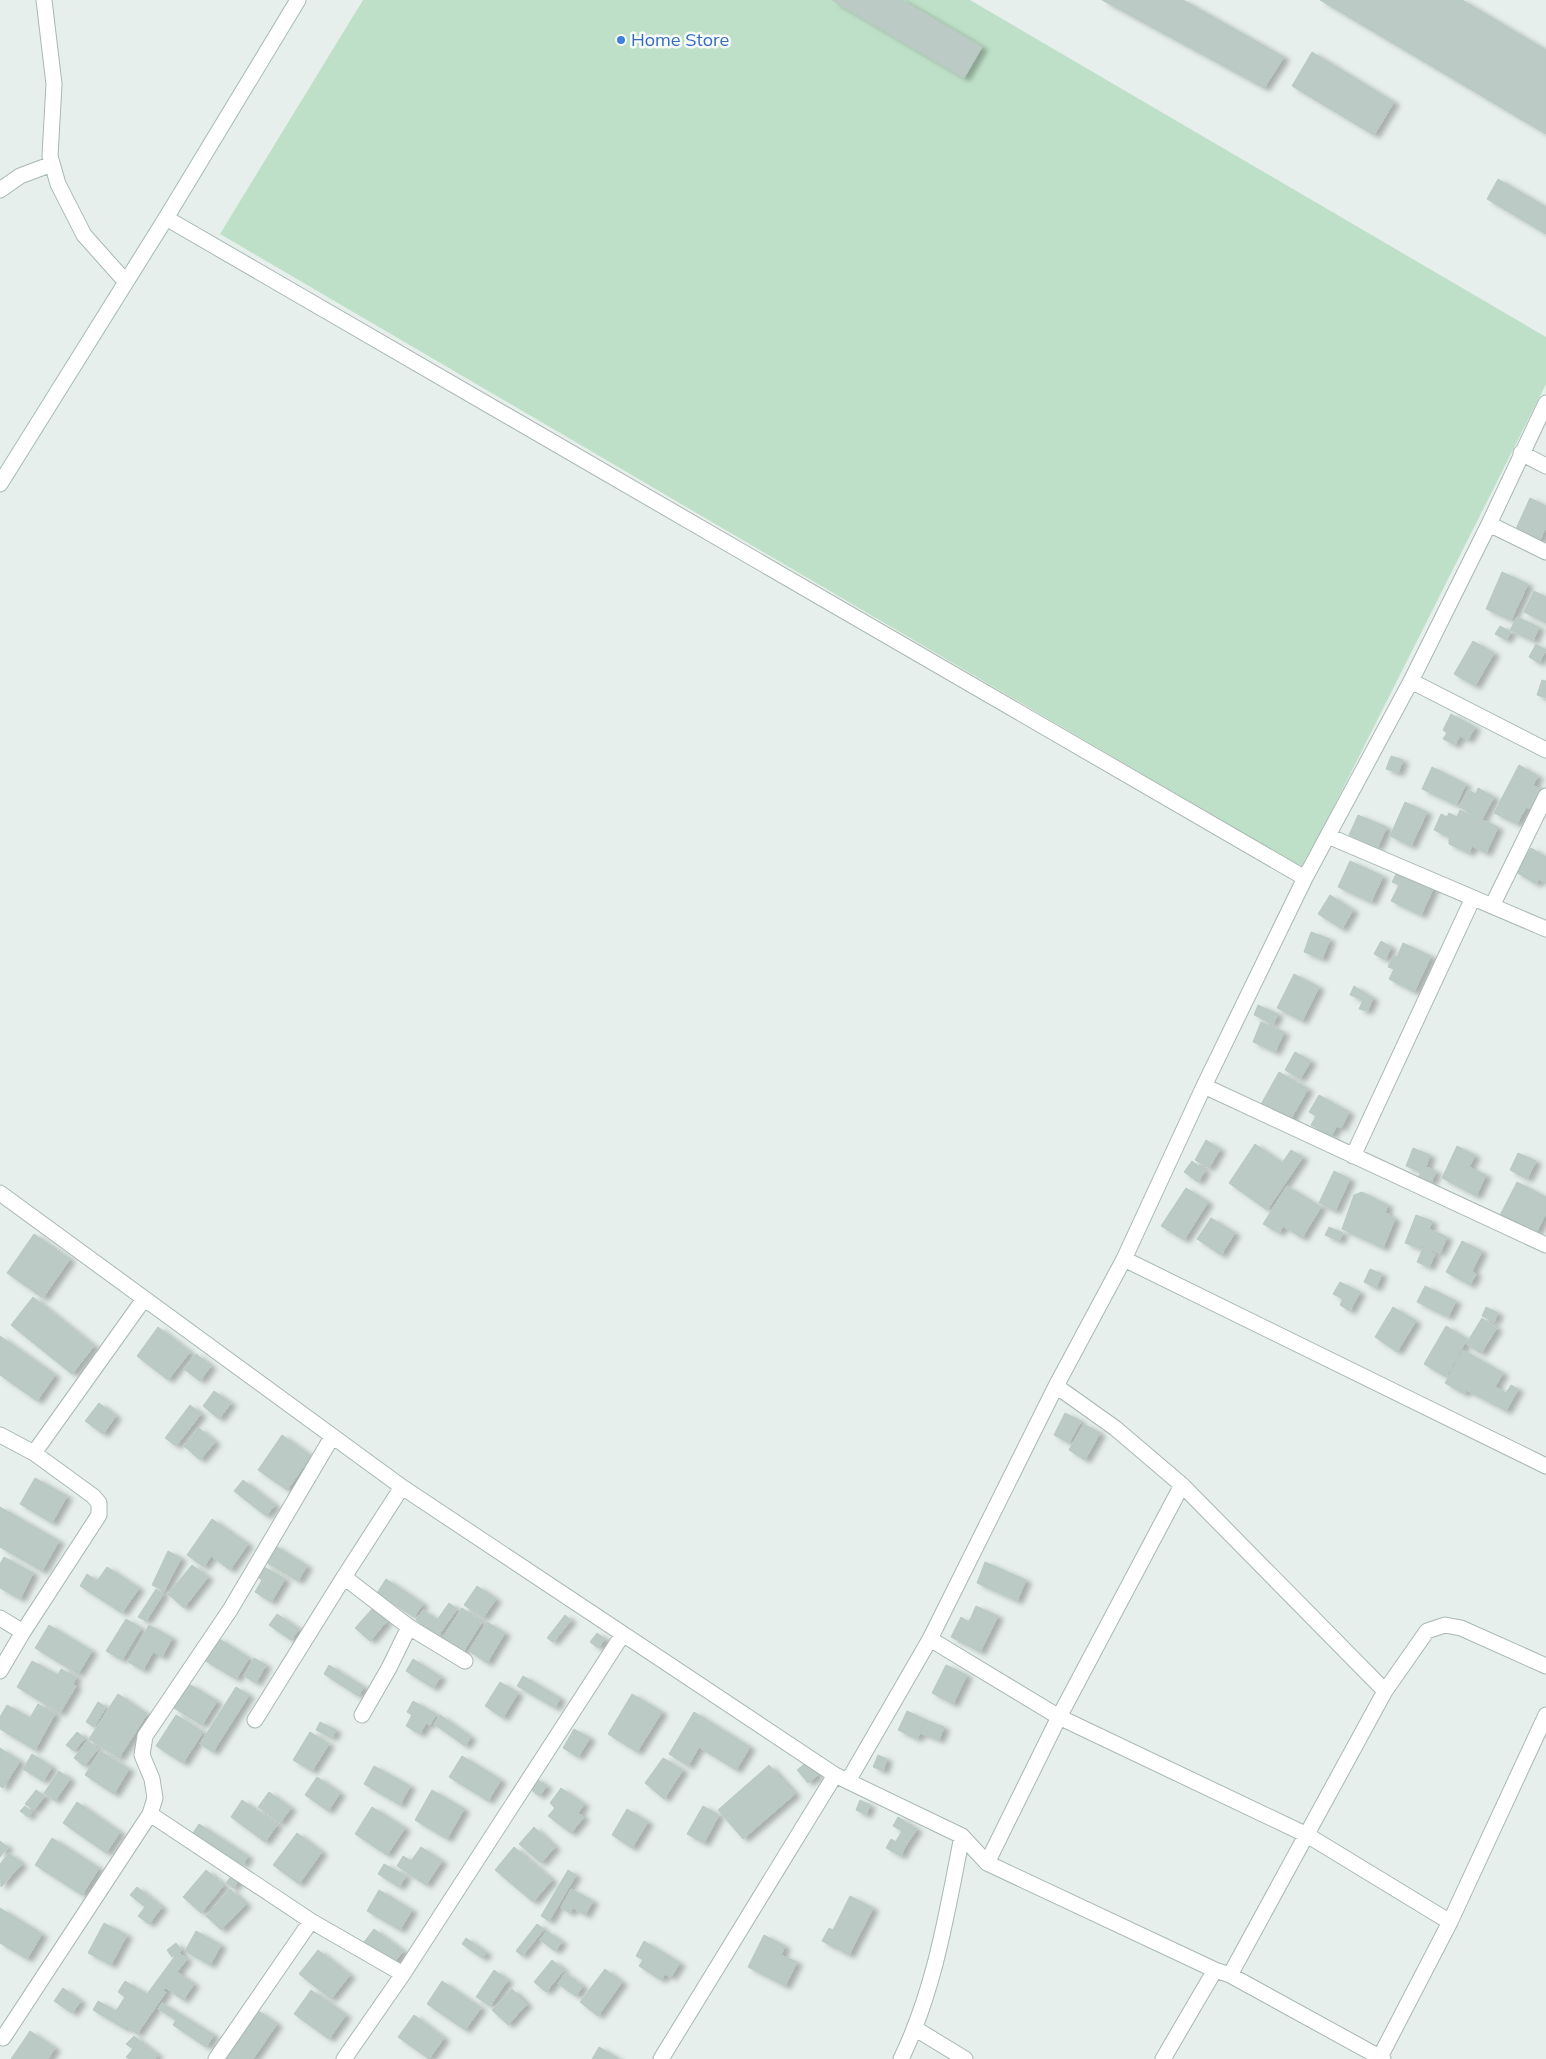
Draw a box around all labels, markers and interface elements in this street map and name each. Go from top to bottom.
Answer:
place label: Home Store [631,28,729,51]
marker: Home Store [615,34,627,46]

